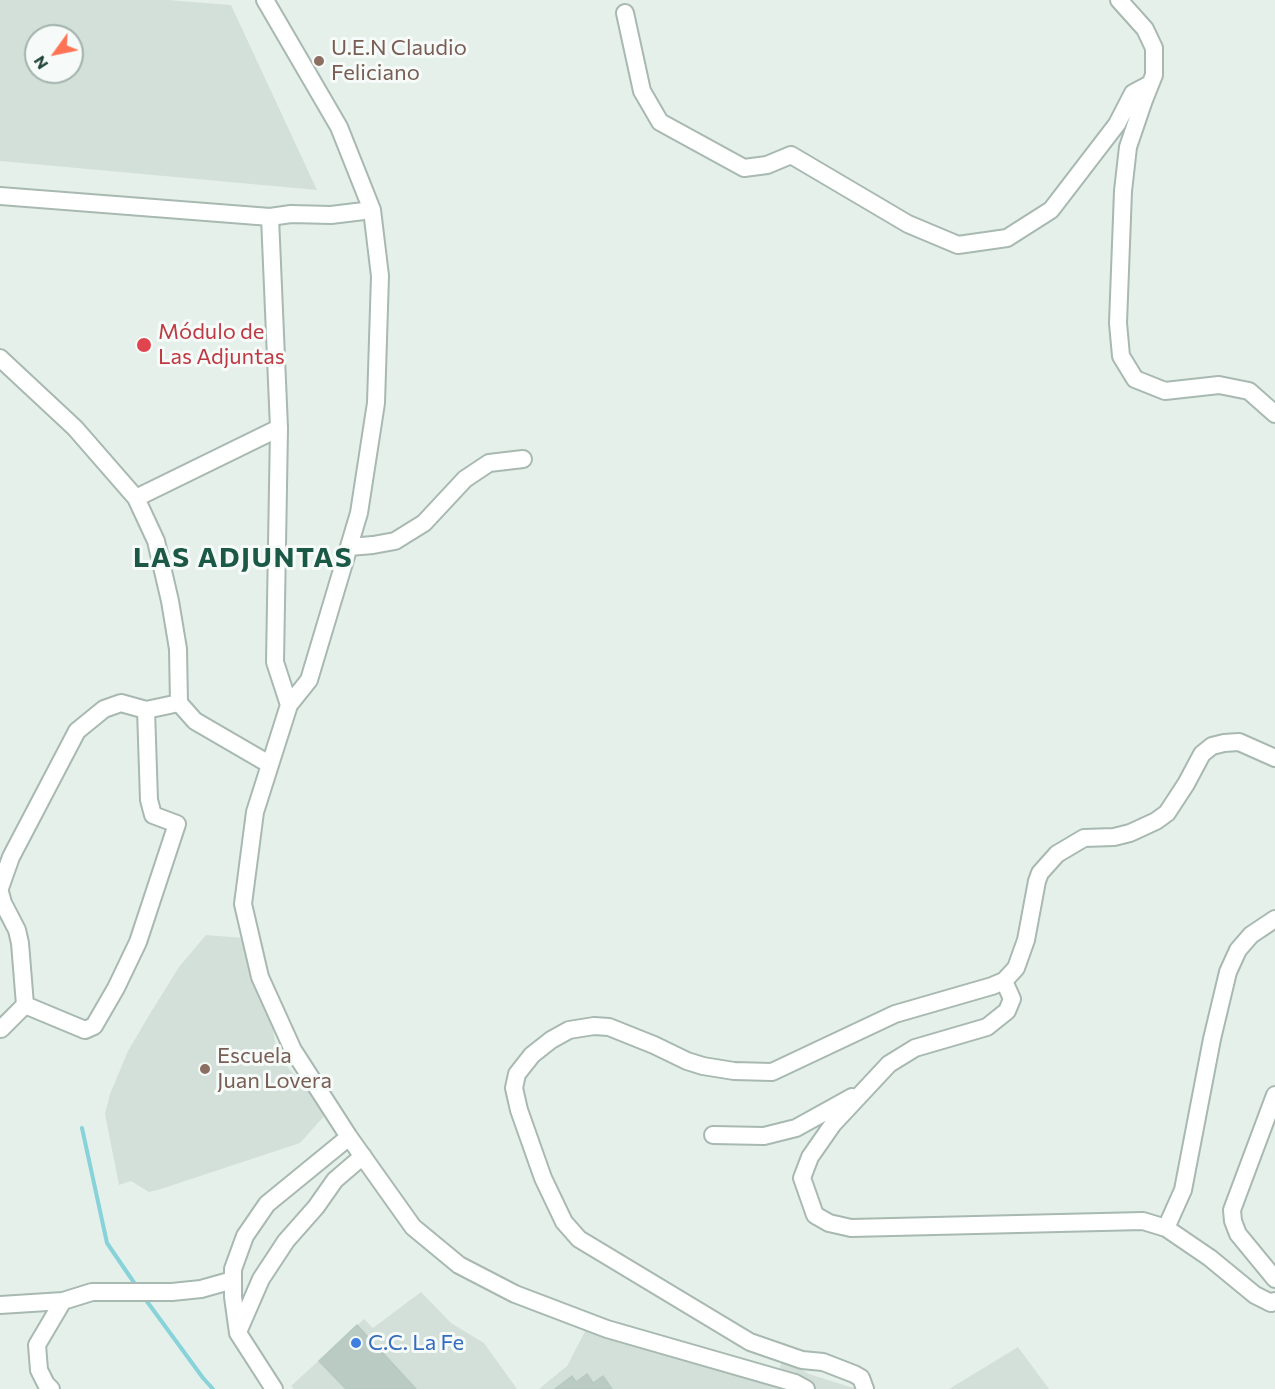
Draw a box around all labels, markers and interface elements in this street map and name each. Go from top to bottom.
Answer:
north arrow [24,24,84,84]
place label: U.E.N Claudio Feliciano [331,35,467,86]
text: N [29,53,51,73]
marker: U.E.N Claudio Feliciano [312,54,326,68]
place label: Módulo de Las Adjuntas [158,319,285,370]
marker: Módulo de Las Adjuntas [135,336,153,354]
district label: LAS ADJUNTAS [133,541,353,575]
place label: Escuela Juan Lovera [217,1043,332,1094]
marker: Escuela Juan Lovera [198,1062,212,1076]
place label: C.C. La Fe [368,1330,464,1356]
marker: C.C. La Fe [349,1336,363,1350]

